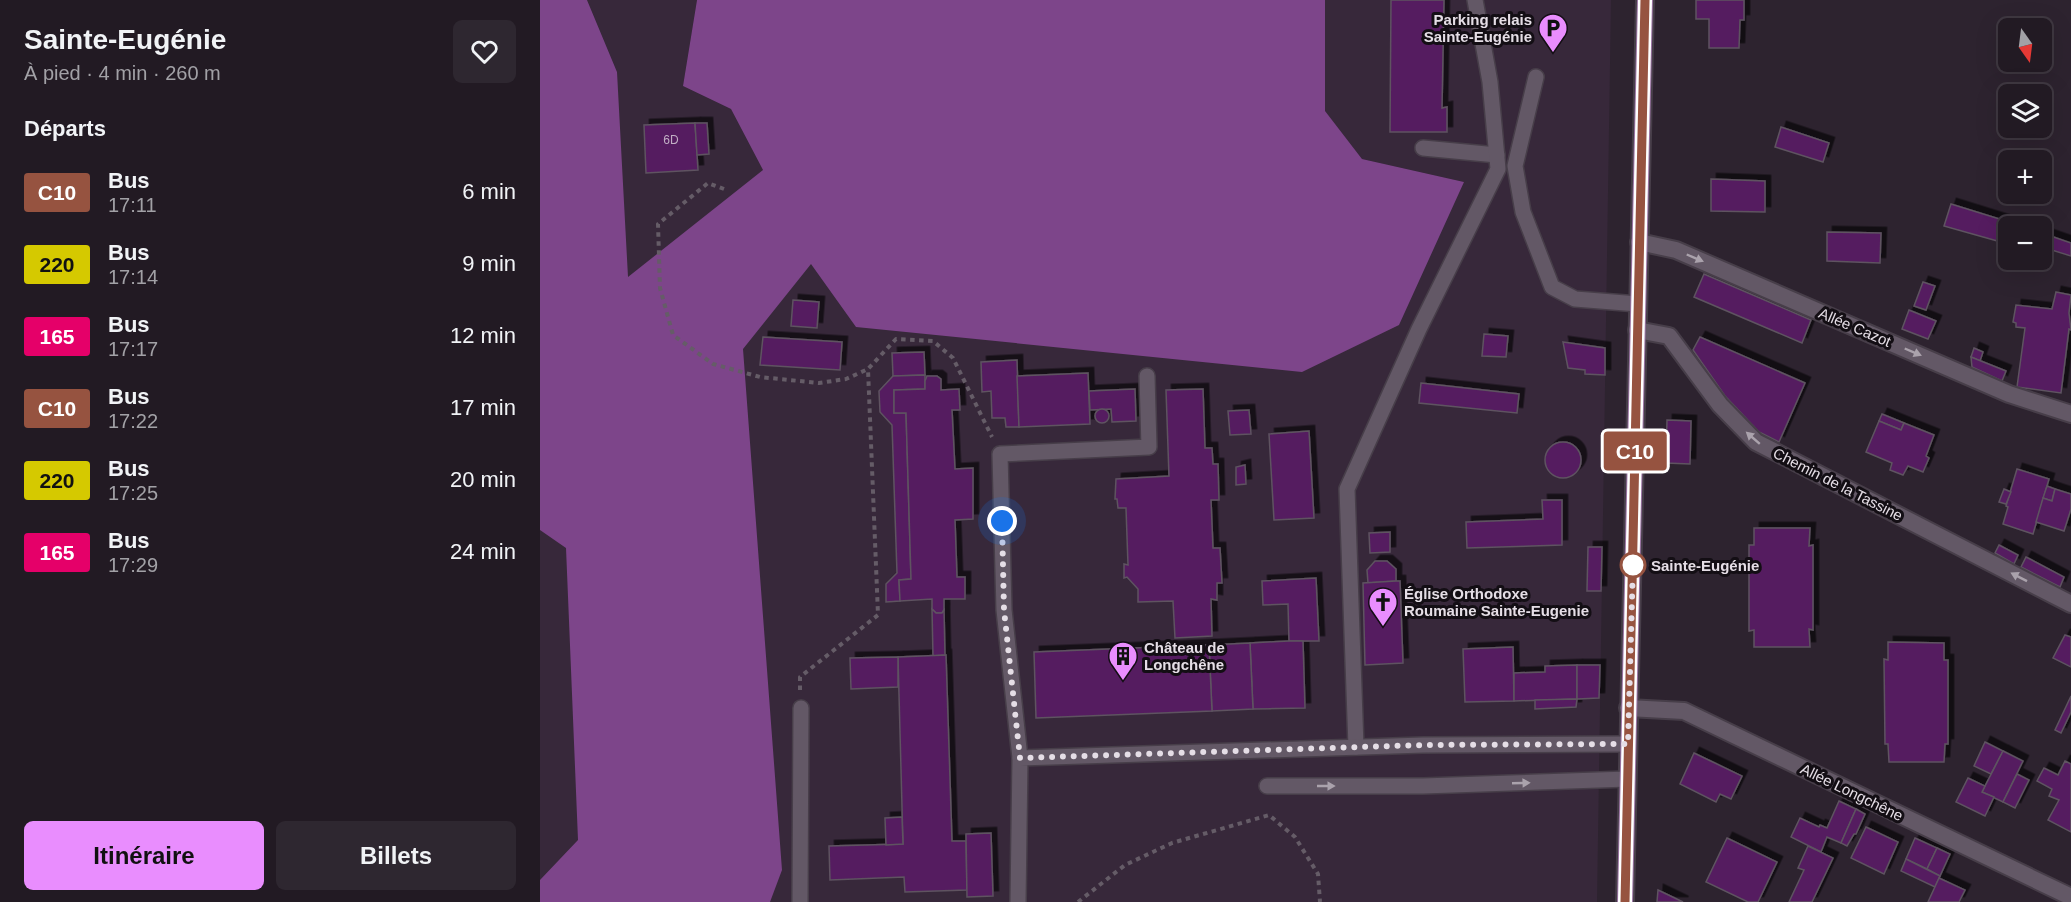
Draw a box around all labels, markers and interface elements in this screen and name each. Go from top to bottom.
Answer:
place label: Parking relais Sainte-Eugénie [1424,11,1532,45]
parking icon: Parking relais Sainte-Eugénie [1537,12,1569,54]
north arrow [1998,18,2052,72]
map controls [1998,18,2052,270]
button: heart [453,20,516,83]
text: Sainte-Eugénie [24,24,226,55]
text: À pied · 4 min · 260 m [24,62,221,84]
button: layers [1998,84,2052,138]
text: Départs [24,116,106,141]
house number: 6D [663,133,679,147]
button: + [1998,150,2052,204]
text: Bus [108,168,150,193]
text: 6 min [462,179,516,204]
text: C10 [38,181,76,204]
text: 17:11 [108,194,157,216]
button: − [1998,216,2052,270]
text: Bus [108,240,150,265]
text: 9 min [462,251,516,276]
text: 220 [39,253,75,276]
one-way arrow [1687,253,1705,263]
text: 17:14 [108,266,158,288]
street label: Allée Cazot [1816,304,1894,350]
text: Bus [108,312,150,337]
text: 12 min [450,323,516,348]
text: 165 [39,325,75,348]
text: 17:17 [108,338,158,360]
one-way arrow [1904,348,1921,357]
text: Bus [108,384,150,409]
text: 17 min [450,395,516,420]
text: C10 [38,397,76,420]
text: 17:22 [108,410,158,432]
one-way arrow [1746,431,1761,445]
line badge: C10 [1600,432,1670,470]
text: C10 [1616,440,1654,463]
street label: Chemin de la Tassine [1770,444,1906,524]
text: Bus [108,456,150,481]
text: 20 min [450,467,516,492]
text: 220 [39,469,75,492]
text: 17:25 [108,482,158,504]
your location [987,506,1017,536]
text: Bus [108,528,150,553]
text: 24 min [450,539,516,564]
text: 165 [39,541,75,564]
marker: Sainte-Eugénie [1620,552,1646,578]
text: 17:29 [108,554,158,576]
place label: Sainte-Eugénie [1651,557,1759,574]
one-way arrow [2010,572,2027,582]
place label: Église Orthodoxe Roumaine Sainte-Eugenie [1404,585,1589,619]
church icon: Église Orthodoxe Roumaine Sainte-Eugenie [1367,586,1399,628]
place label: Château de Longchêne [1144,639,1225,673]
building icon: Château de Longchêne [1107,640,1139,682]
street label: Allée Longchêne [1798,760,1906,824]
one-way arrow [1511,778,1530,788]
one-way arrow [1316,781,1335,791]
button: Itinéraire [24,821,264,890]
button: Billets [276,821,516,890]

